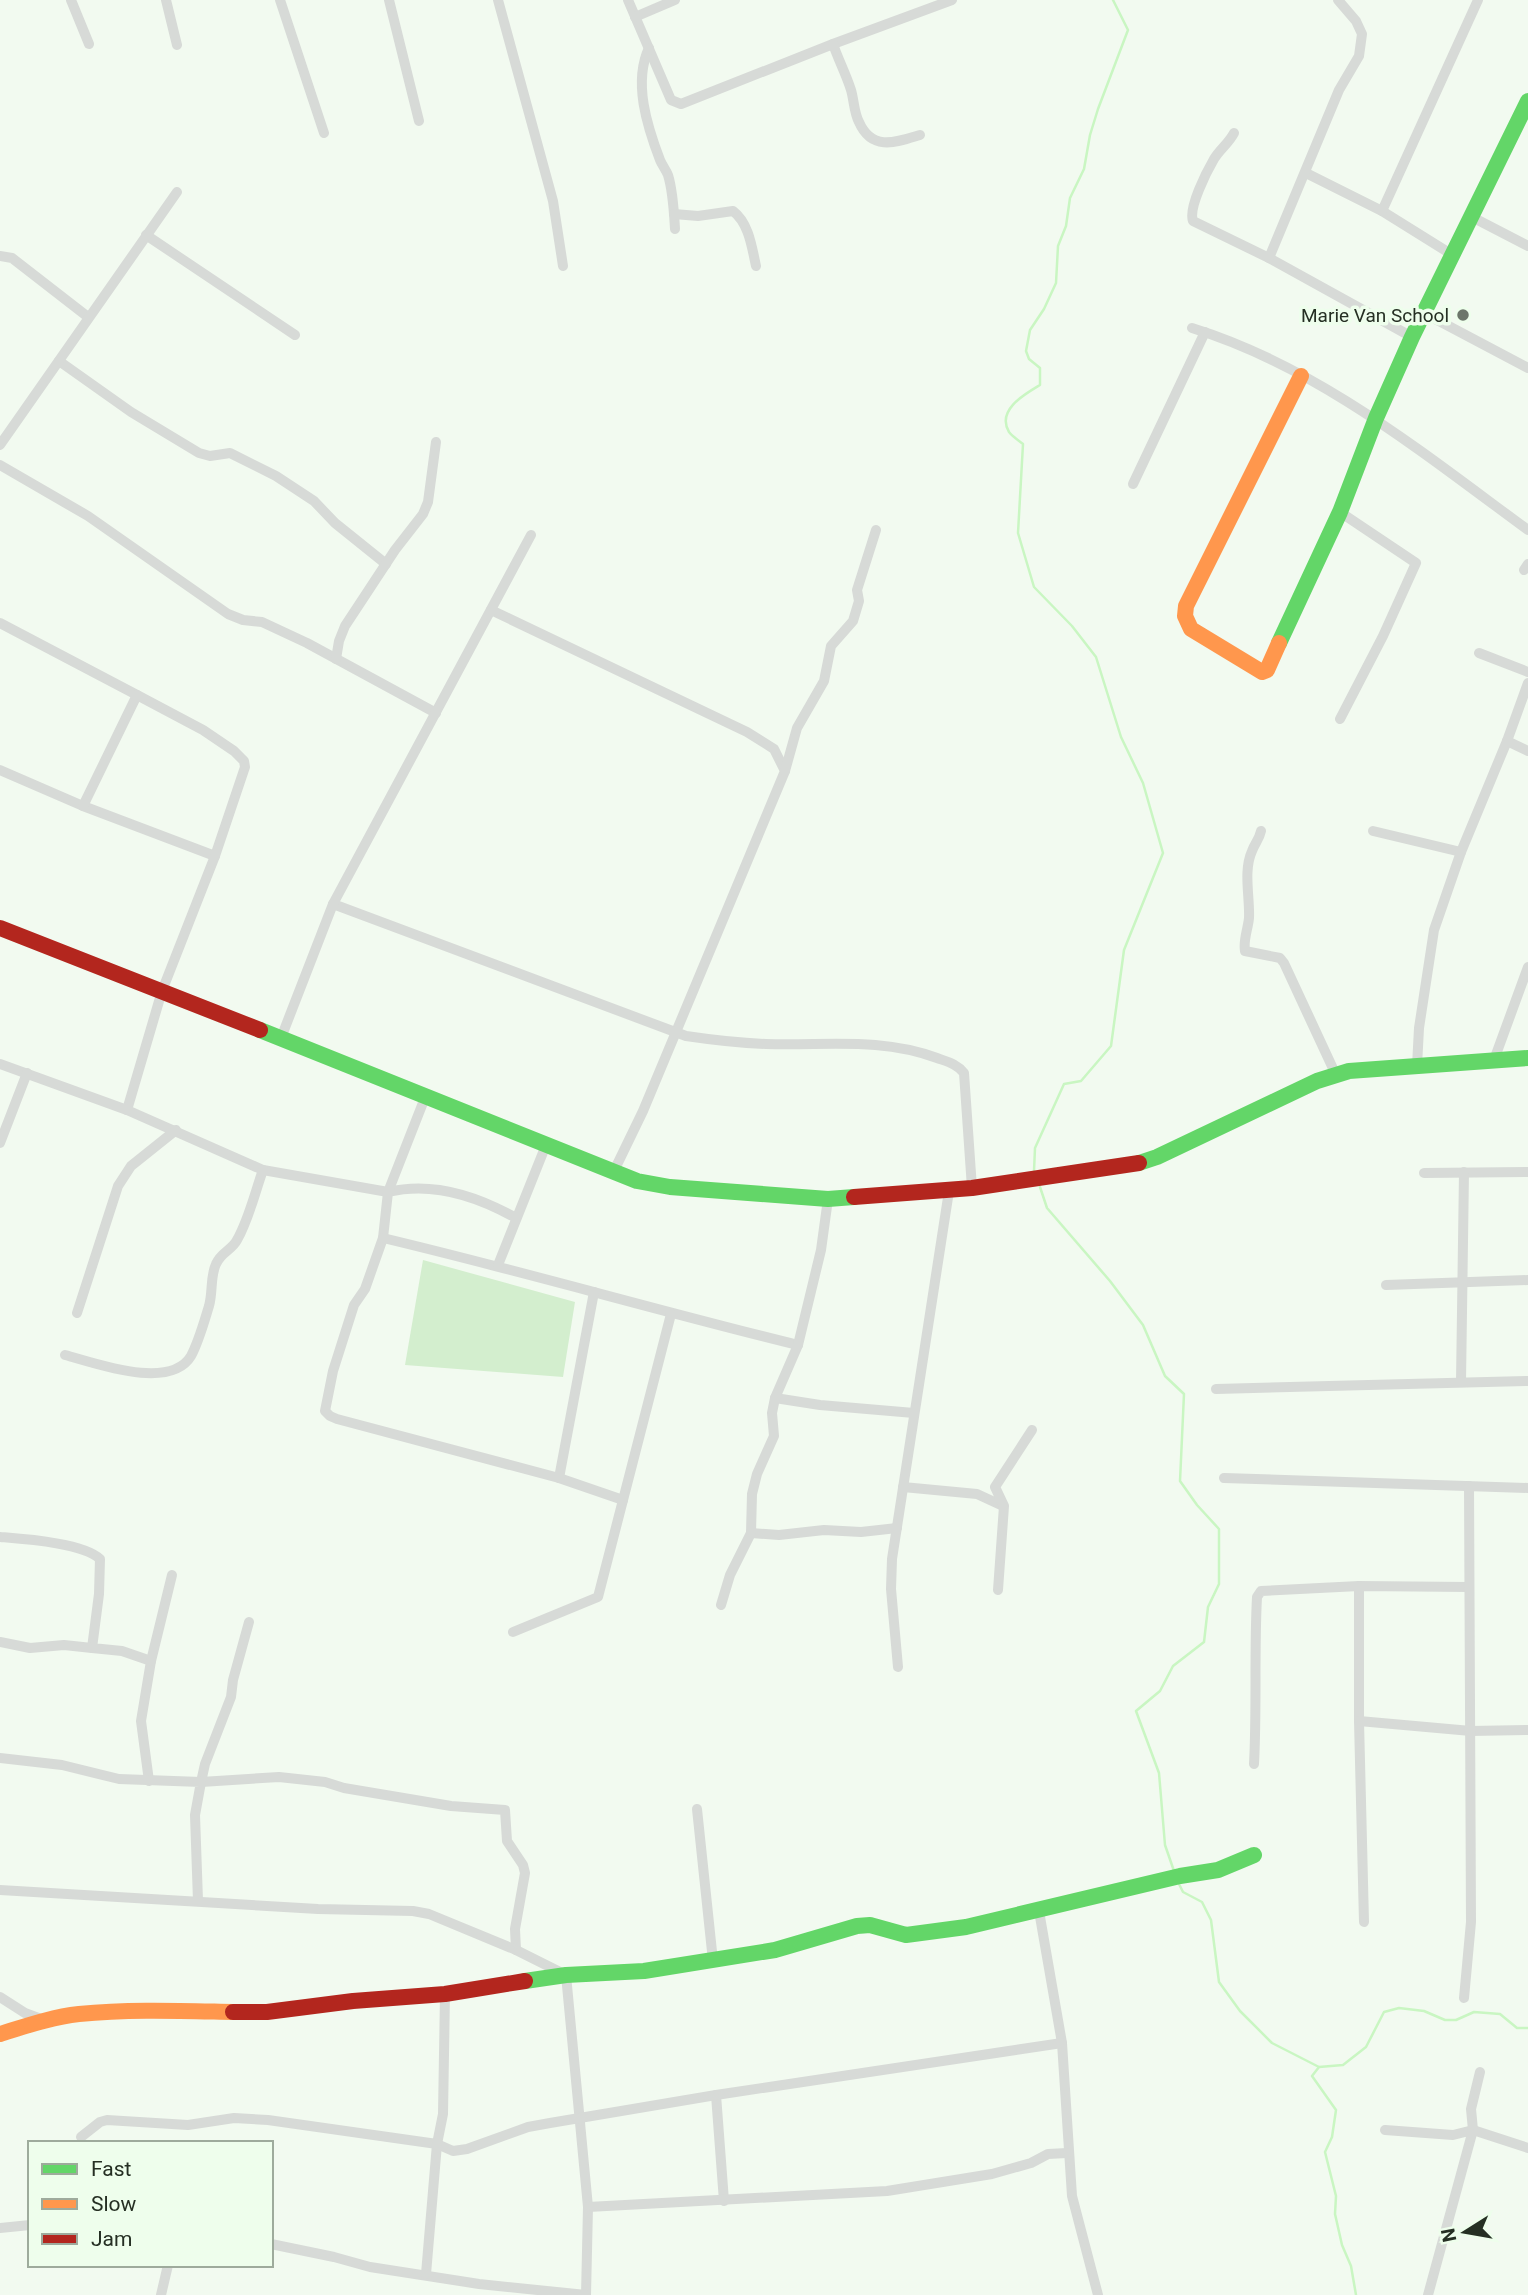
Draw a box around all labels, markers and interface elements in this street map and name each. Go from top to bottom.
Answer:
place label: Marie Van School [1301,304,1449,327]
marker: Marie Van School [1455,307,1471,323]
legend [28,2141,273,2267]
text: Fast [91,2157,132,2181]
text: Slow [91,2192,137,2216]
north arrow [1430,2197,1500,2267]
text: N [1436,2226,1461,2244]
text: Jam [91,2227,132,2251]

